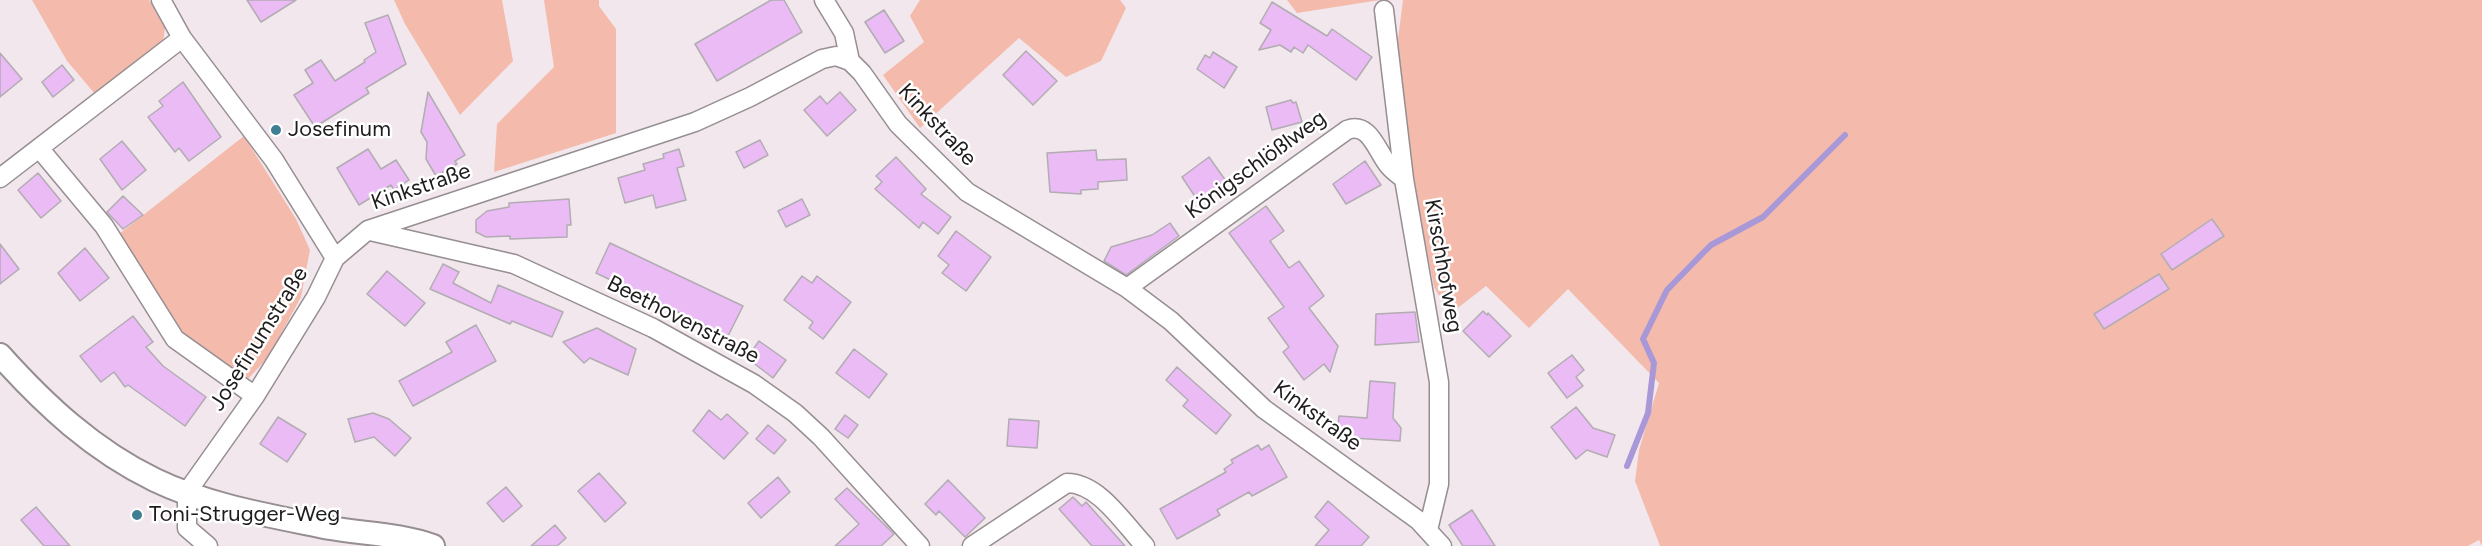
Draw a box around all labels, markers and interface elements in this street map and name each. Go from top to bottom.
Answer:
street label: Kinkstraße [892,78,982,172]
street label: Königschlößlweg [1180,105,1332,225]
place label: Josefinum [288,117,391,143]
marker: Josefinum [269,123,283,137]
street label: Kinkstraße [368,158,474,216]
street label: Kirschhofweg [1418,197,1468,335]
street label: Josefinumstraße [204,262,314,416]
street label: Beethovenstraße [602,270,764,370]
street label: Kinkstraße [1268,375,1366,457]
place label: Toni-Strugger-Weg [149,502,340,528]
marker: Toni-Strugger-Weg [130,508,144,522]

